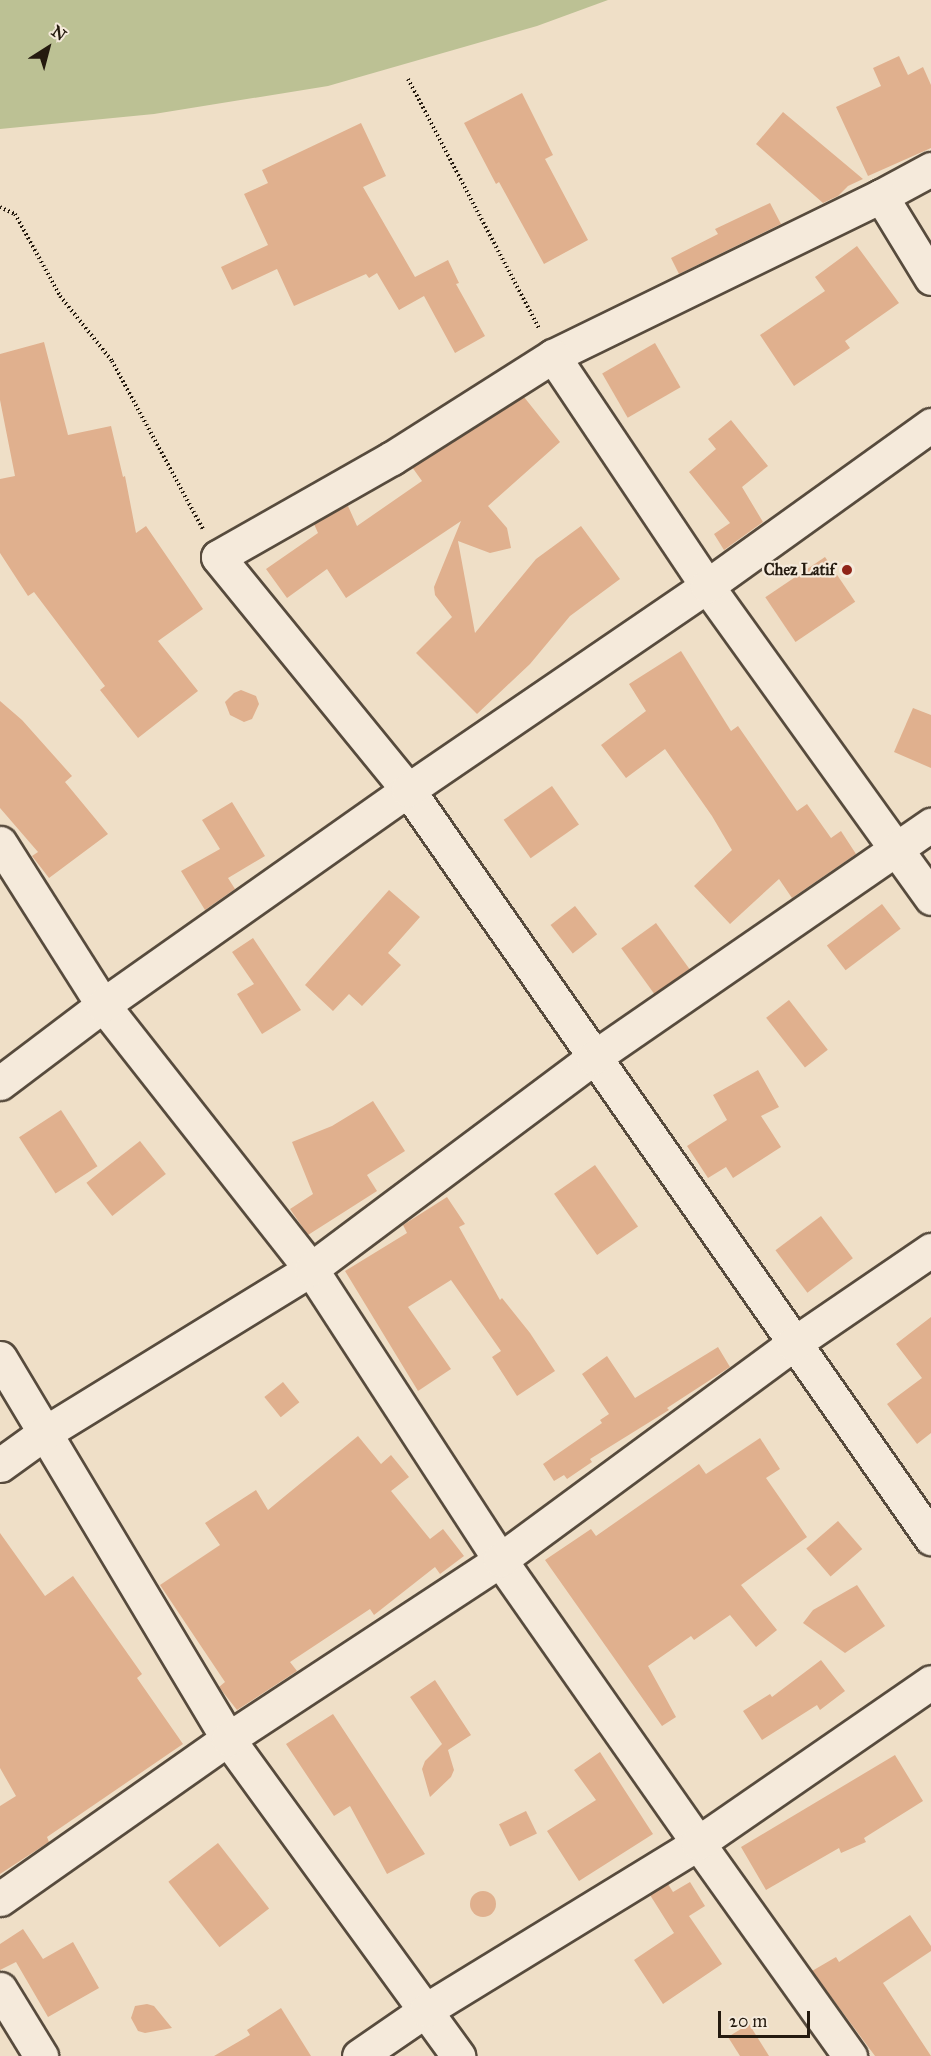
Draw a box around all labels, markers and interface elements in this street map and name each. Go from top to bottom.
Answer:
north arrow [18,18,78,78]
text: N [48,21,70,45]
place label: Chez Latif [764,560,835,580]
marker: Chez Latif [840,563,854,577]
scale bar [721,1999,812,2037]
text: 20 m [729,2010,767,2032]

